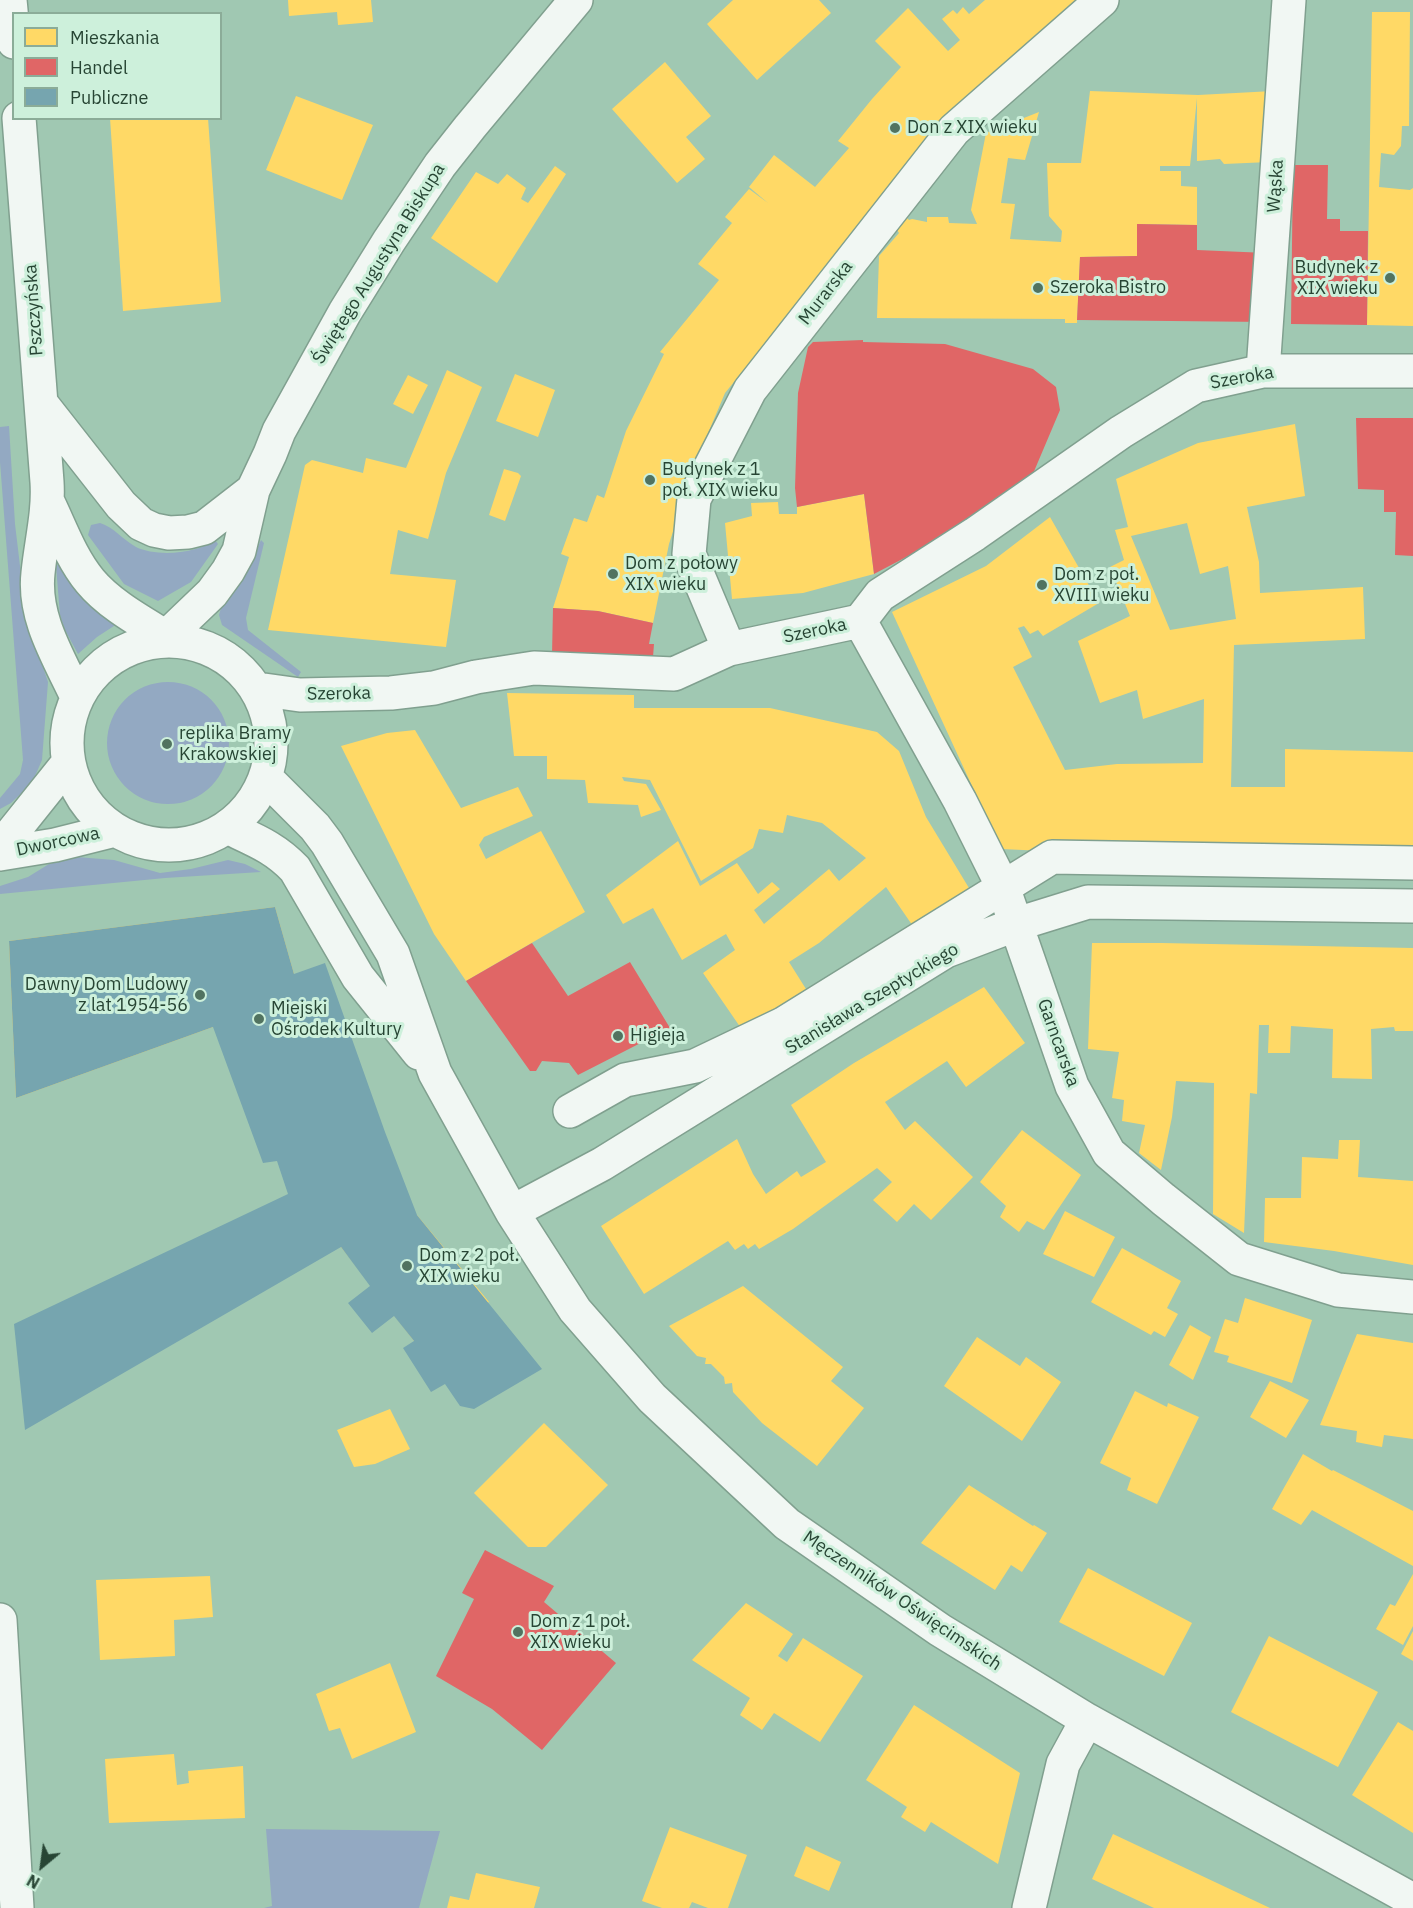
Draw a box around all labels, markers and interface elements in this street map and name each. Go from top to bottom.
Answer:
legend [12,12,222,120]
text: Mieszkania [70,26,159,49]
text: Handel [70,56,128,79]
text: Publiczne [70,86,148,109]
place label: Don z XIX wieku [907,117,1037,139]
marker: Don z XIX wieku [888,121,902,135]
street label: Wąska [1263,159,1289,213]
street label: Świętego Augustyna Biskupa [308,160,450,368]
street label: Murarska [794,257,858,329]
place label: Budynek z XIX wieku [1294,257,1378,300]
street label: Pszczyńska [20,263,48,357]
marker: Budynek z XIX wieku [1383,271,1397,285]
place label: Szeroka Bistro [1050,277,1166,299]
marker: Szeroka Bistro [1031,281,1045,295]
street label: Szeroka [1209,362,1275,394]
place label: Budynek z 1 poł. XIX wieku [662,459,778,502]
marker: Budynek z 1 poł. XIX wieku [643,473,657,487]
place label: Dom z połowy XIX wieku [625,553,738,596]
place label: Dom z poł. XVIII wieku [1054,564,1150,606]
marker: Dom z połowy XIX wieku [606,567,620,581]
marker: Dom z poł. XVIII wieku [1035,578,1049,592]
street label: Szeroka [781,614,849,648]
street label: Szeroka [307,683,371,705]
place label: replika Bramy Krakowskiej [179,723,291,766]
marker: replika Bramy Krakowskiej [160,737,174,751]
street label: Dworcowa [14,823,102,861]
street label: Stanisława Szeptyckiego [781,939,963,1059]
place label: Dawny Dom Ludowy z lat 1954-56 [25,974,188,1016]
marker: Dawny Dom Ludowy z lat 1954-56 [193,988,207,1002]
street label: Garncarska [1032,996,1084,1090]
place label: Miejski Ośrodek Kultury [271,998,402,1040]
marker: Miejski Ośrodek Kultury [252,1012,266,1026]
place label: Higieja [630,1025,685,1047]
marker: Higieja [611,1029,625,1043]
place label: Dom z 2 poł. XIX wieku [419,1245,519,1288]
marker: Dom z 2 poł. XIX wieku [400,1259,414,1273]
street label: Męczenników Oświęcimskich [799,1526,1005,1676]
place label: Dom z 1 poł. XIX wieku [530,1611,630,1654]
marker: Dom z 1 poł. XIX wieku [511,1625,525,1639]
north arrow [12,1836,72,1896]
text: N [23,1870,43,1893]

